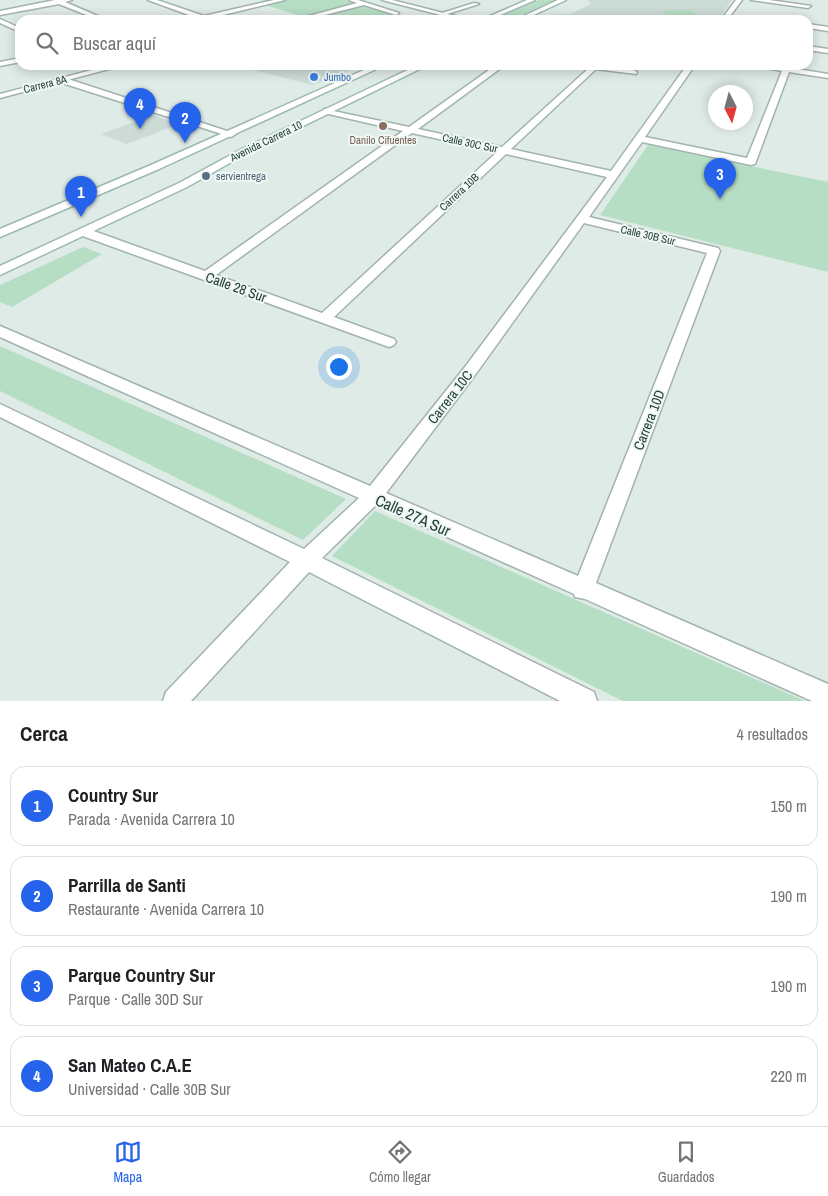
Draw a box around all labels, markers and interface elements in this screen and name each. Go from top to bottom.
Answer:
search box [15,15,813,70]
icon: search [33,29,61,57]
text: Buscar aquí [73,30,156,56]
place label: Jumbo [324,70,351,84]
marker: Jumbo [308,71,320,83]
street label: Carrera 8A [22,72,69,96]
north arrow [708,85,753,130]
pin: 4 [124,88,156,129]
pin: 2 [169,102,201,143]
street label: Avenida Carrera 10 [227,117,304,165]
marker: Danilo Cifuentes [377,120,389,132]
street label: Calle 30C Sur [441,130,499,156]
place label: Danilo Cifuentes [349,133,417,147]
pin: 3 [704,158,736,199]
place label: servientrega [216,169,266,183]
marker: servientrega [200,170,212,182]
street label: Carrera 10B [436,170,482,214]
pin: 1 [65,176,97,217]
street label: Calle 30B Sur [619,222,677,248]
street label: Calle 28 Sur [203,268,269,306]
your location [326,354,352,380]
street label: Carrera 10C [423,367,477,427]
street label: Carrera 10D [629,387,669,453]
street label: Calle 27A Sur [372,489,455,542]
text: Cerca [20,719,68,748]
text: 4 resultados [737,723,808,745]
text: Country Sur [68,782,158,808]
text: 1 [33,795,41,817]
text: 150 m [771,795,807,817]
text: Parada · Avenida Carrera 10 [68,808,235,830]
text: Parrilla de Santi [68,872,186,898]
text: 2 [33,885,41,907]
text: 190 m [771,885,807,907]
text: Restaurante · Avenida Carrera 10 [68,898,264,920]
text: Parque Country Sur [68,962,215,988]
text: 3 [33,975,41,997]
text: 190 m [771,975,807,997]
text: Parque · Calle 30D Sur [68,988,203,1010]
text: San Mateo C.A.E [68,1052,192,1078]
text: 4 [33,1065,41,1087]
text: 220 m [771,1065,807,1087]
text: Universidad · Calle 30B Sur [68,1078,231,1100]
tab: Mapa [113,1138,142,1186]
tab: Cómo llegar [369,1138,431,1186]
tab: Guardados [658,1138,715,1186]

